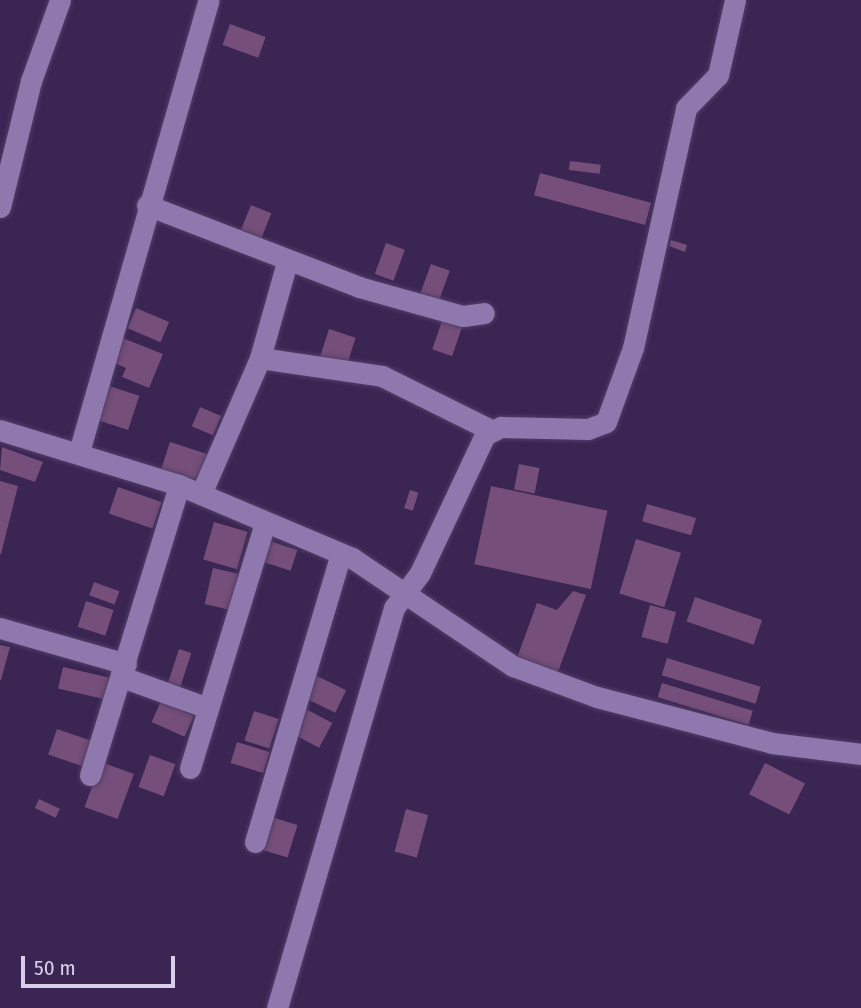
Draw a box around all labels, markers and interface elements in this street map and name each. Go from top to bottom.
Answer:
scale bar [24,942,178,986]
text: 50 m [34,955,76,981]

